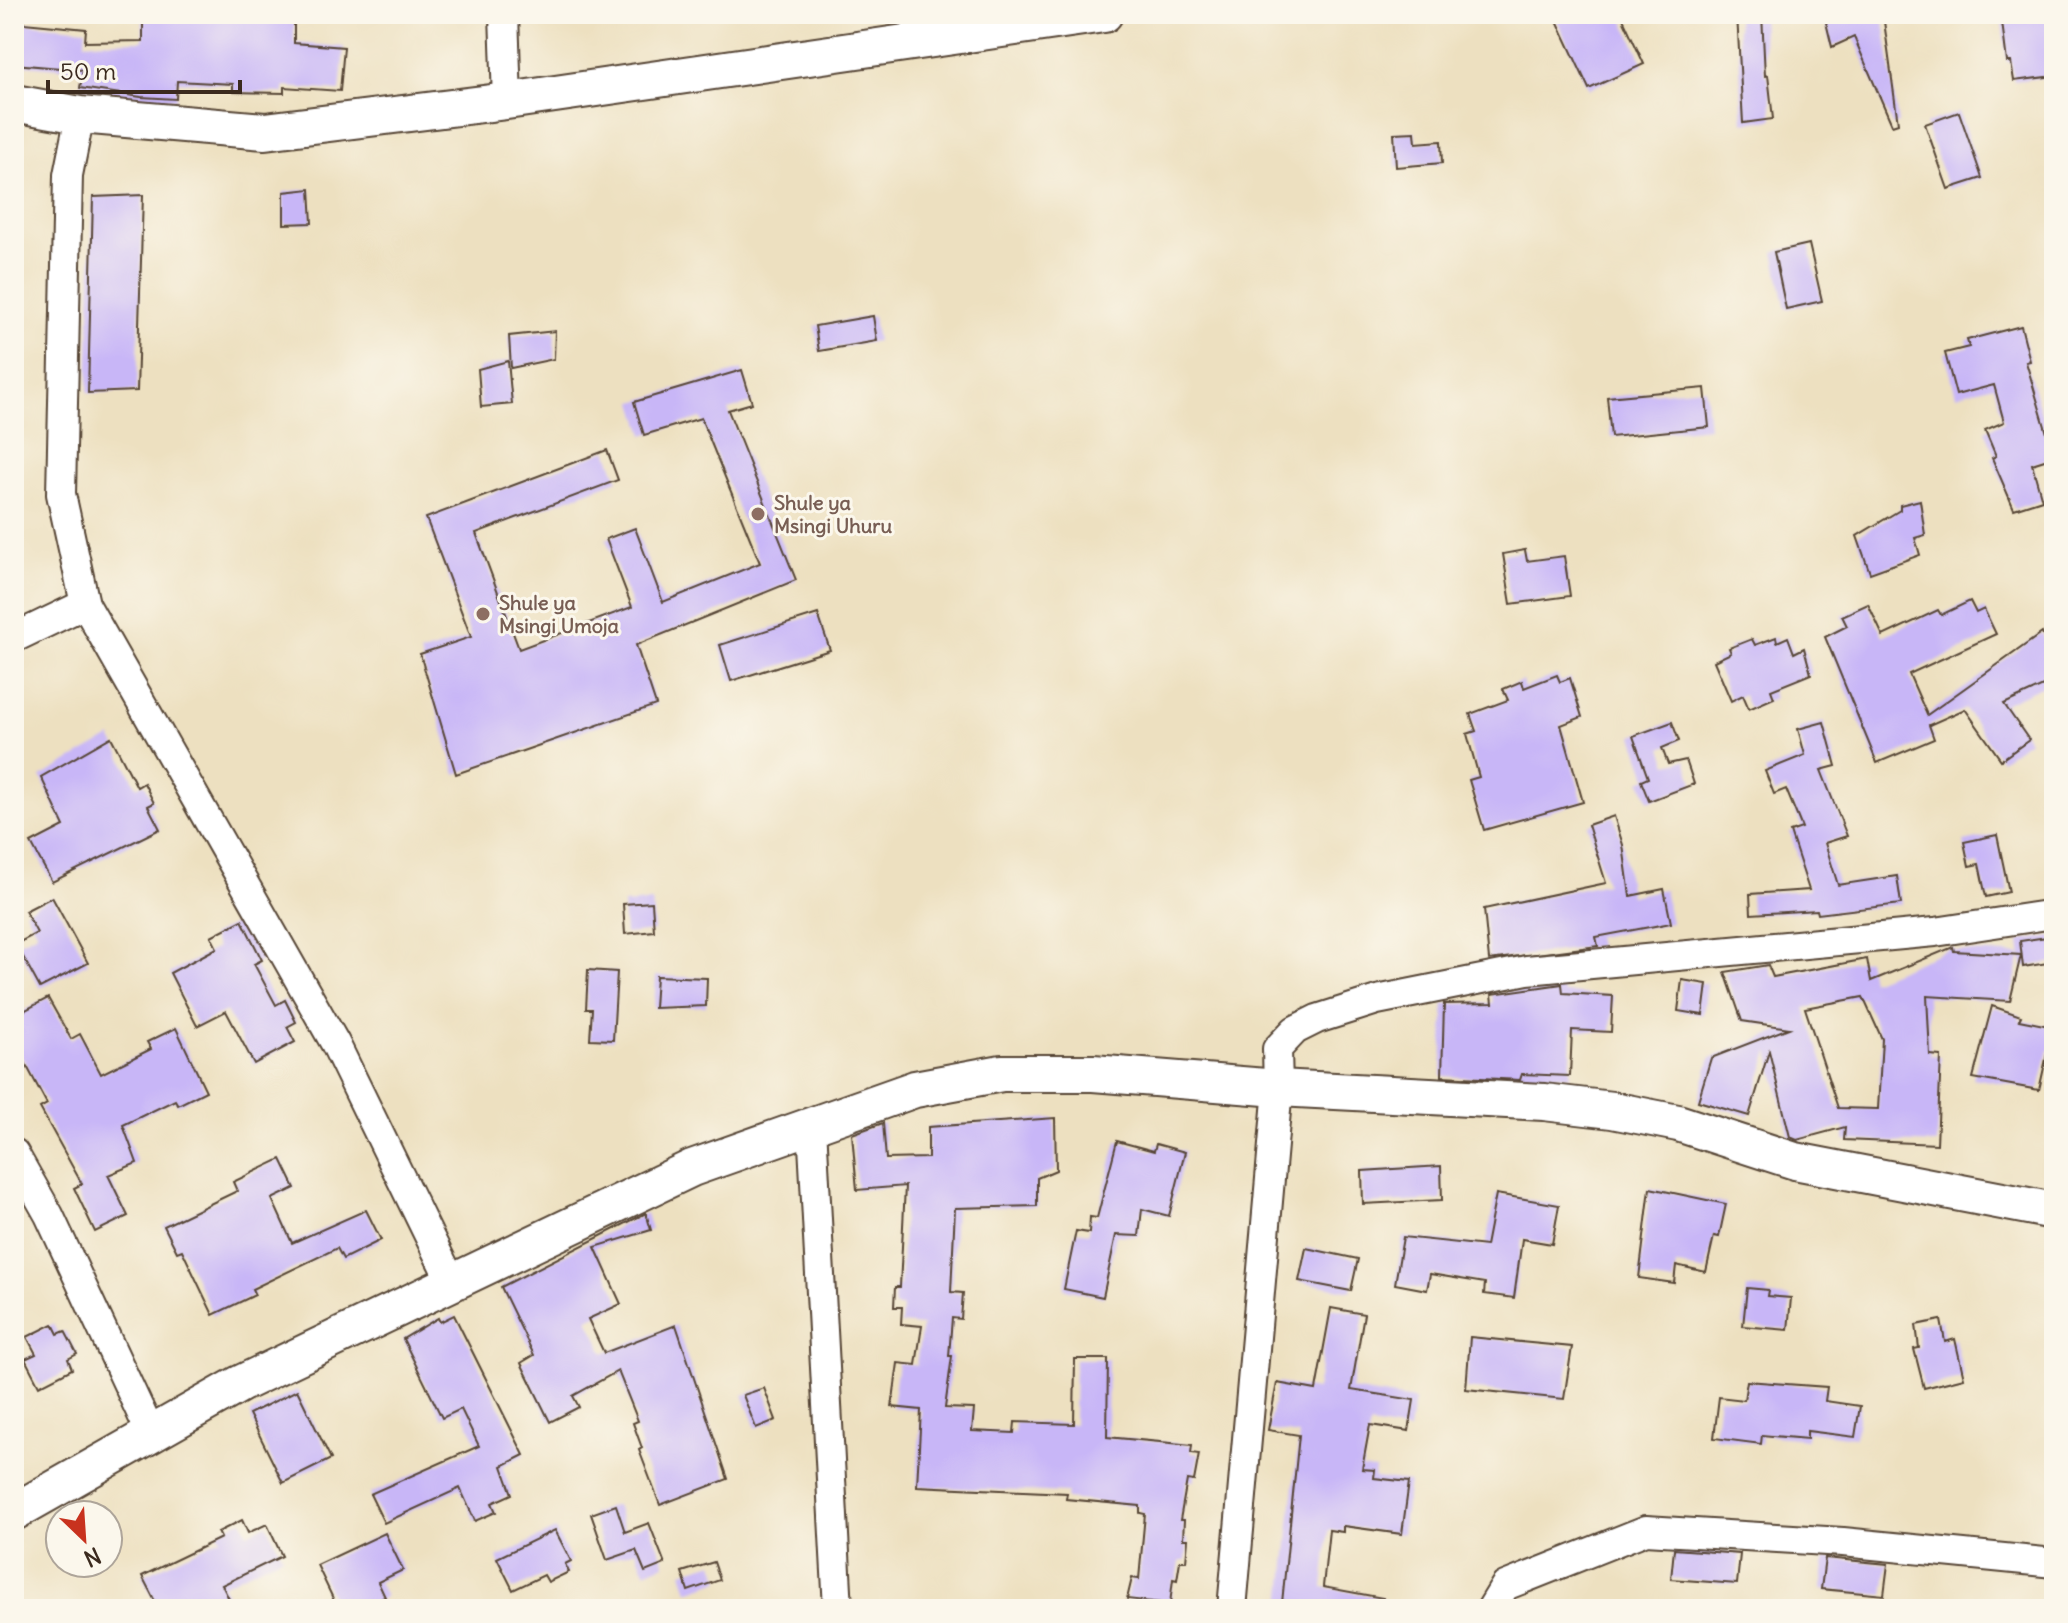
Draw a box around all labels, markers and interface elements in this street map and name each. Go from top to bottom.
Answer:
scale bar [48,44,240,94]
text: 50 m [60,56,116,86]
place label: Shule ya Msingi Uhuru [774,490,892,538]
marker: Shule ya Msingi Uhuru [749,505,767,523]
place label: Shule ya Msingi Umoja [499,590,619,638]
marker: Shule ya Msingi Umoja [474,605,492,623]
north arrow [44,1499,124,1579]
text: N [80,1541,105,1573]

